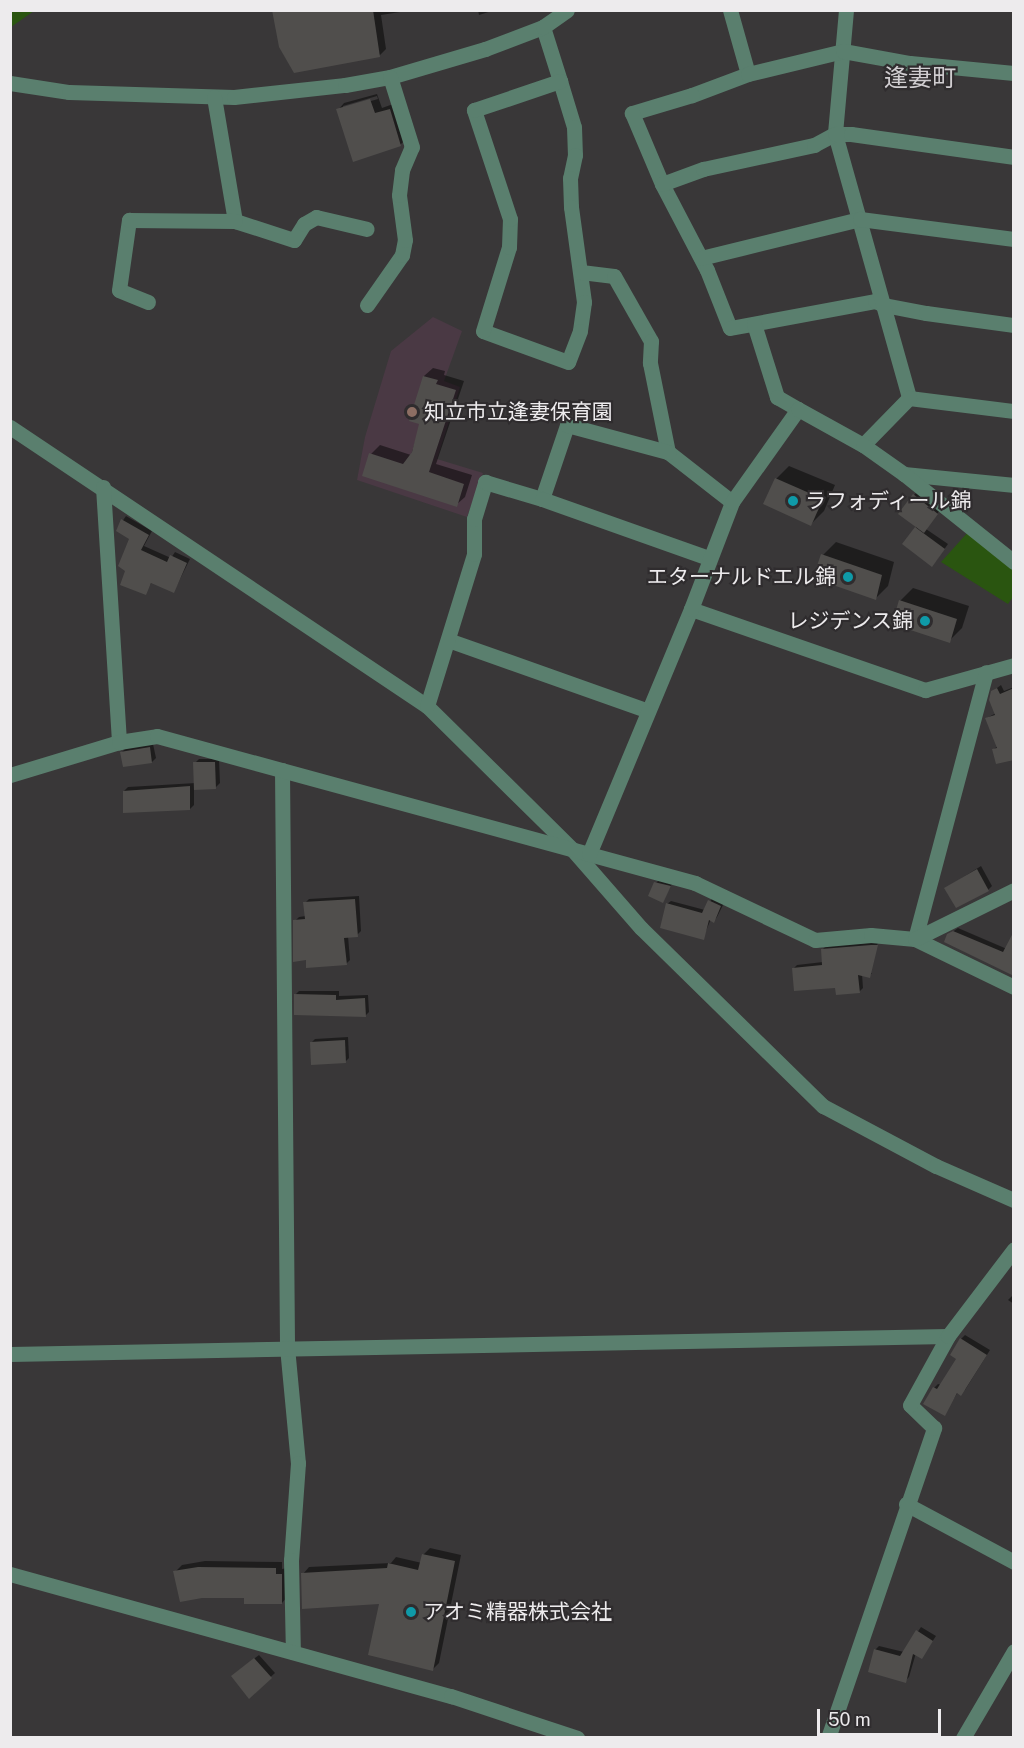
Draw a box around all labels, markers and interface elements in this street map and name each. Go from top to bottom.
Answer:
district label: 逢妻町 [884,64,956,92]
place label: 知立市立逢妻保育園 [424,399,613,425]
marker: 知立市立逢妻保育園 [405,405,419,419]
place label: ラフォディール錦 [805,488,973,514]
marker: ラフォディール錦 [786,494,800,508]
place label: エターナルドエル錦 [647,564,836,590]
marker: エターナルドエル錦 [841,570,855,584]
place label: レジデンス錦 [787,608,913,634]
marker: レジデンス錦 [918,614,932,628]
place label: アオミ精器株式会社 [423,1599,612,1625]
marker: アオミ精器株式会社 [404,1605,418,1619]
scale bar [820,1697,944,1735]
text: 50 m [828,1709,871,1730]

